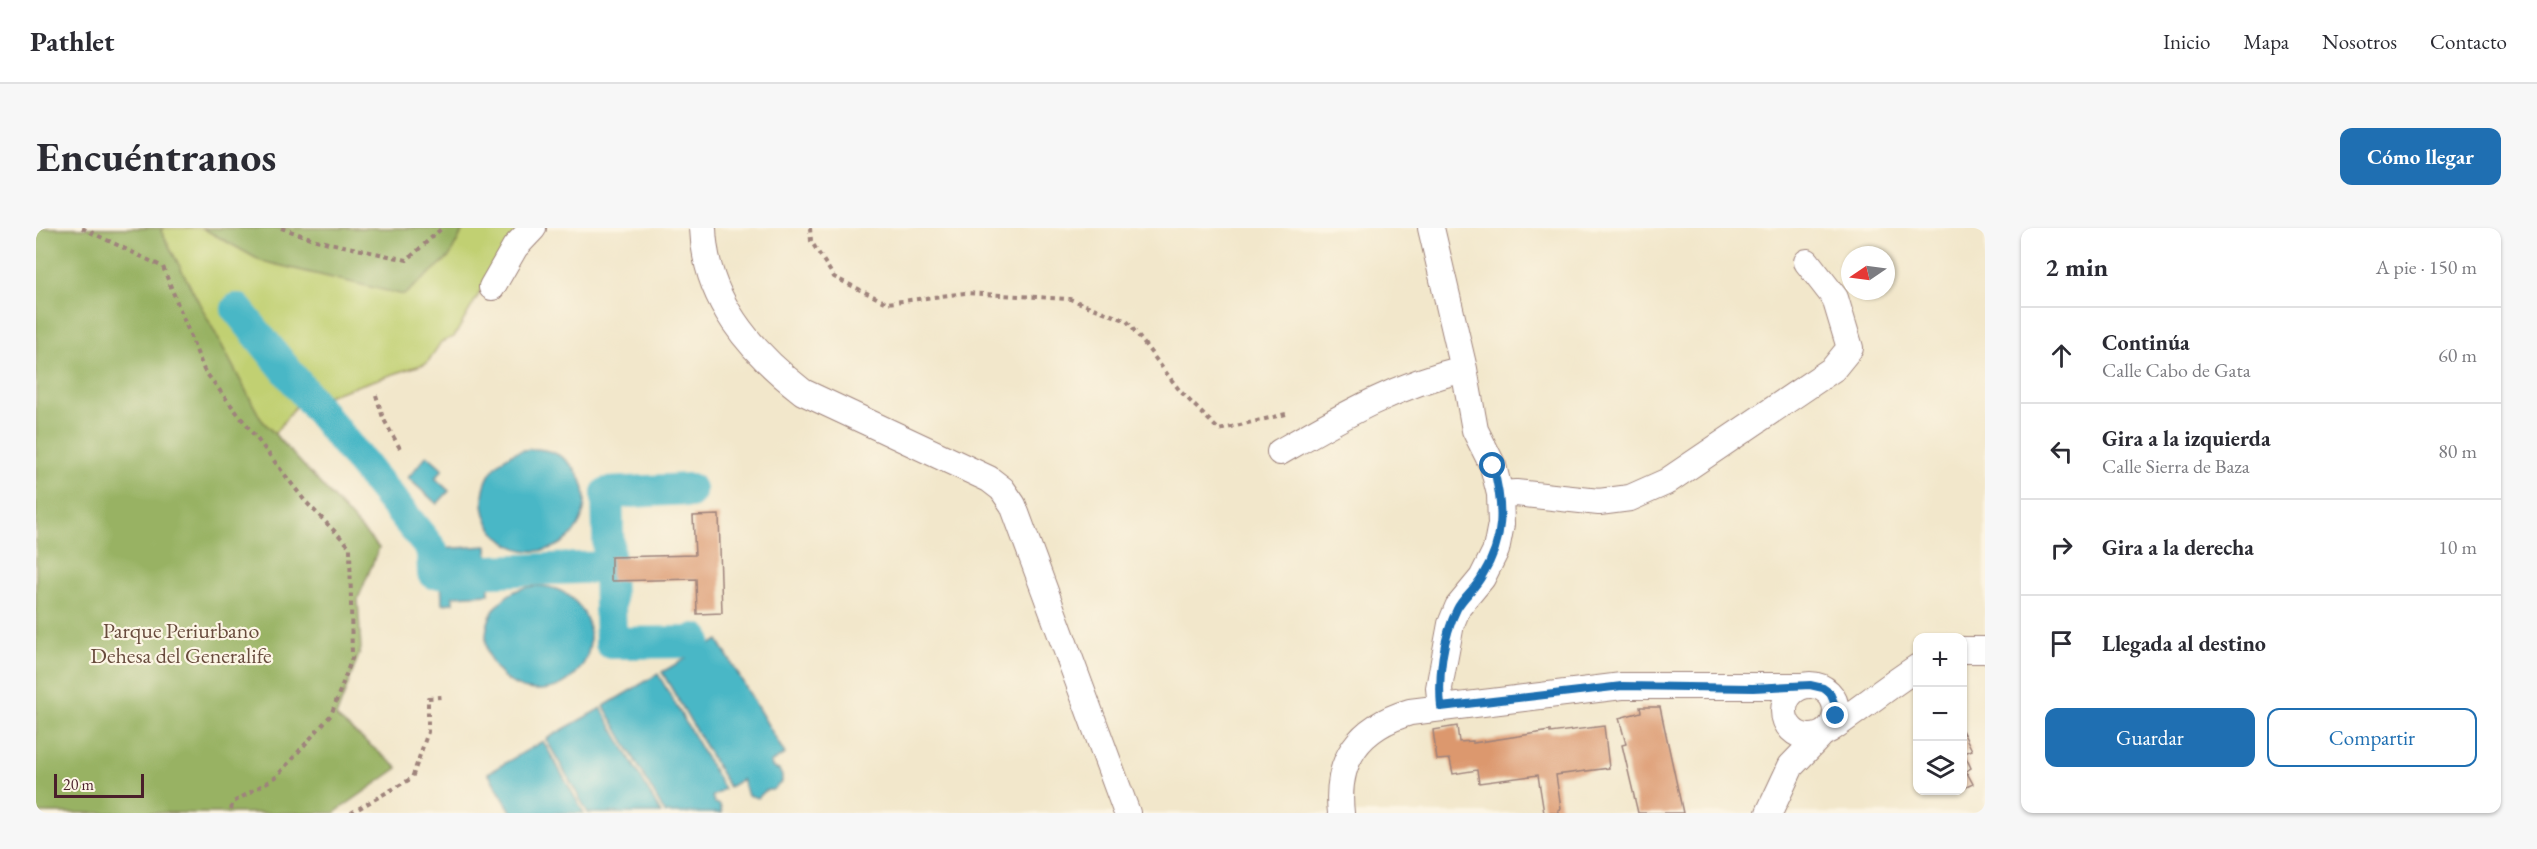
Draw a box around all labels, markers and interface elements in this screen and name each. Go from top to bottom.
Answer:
text: Pathlet [30,23,114,59]
text: Inicio [2163,28,2210,55]
text: Mapa [2243,28,2289,55]
text: Nosotros [2322,28,2397,55]
text: Contacto [2430,28,2507,55]
button: Cómo llegar [2340,128,2501,185]
text: Encuéntranos [36,129,276,184]
north arrow [1841,246,1895,300]
text: 2 min [2045,250,2108,284]
text: A pie · 150 m [2376,254,2477,280]
text: Continúa [2102,328,2190,357]
icon: ahead [2045,339,2078,372]
text: 60 m [2438,342,2477,368]
text: Calle Cabo de Gata [2102,357,2251,383]
text: Gira a la izquierda [2102,424,2271,453]
icon: left [2045,435,2078,468]
text: 80 m [2438,438,2477,464]
route start [1479,452,1505,478]
text: Calle Sierra de Baza [2102,453,2250,479]
icon: right [2045,531,2078,564]
text: Gira a la derecha [2102,533,2254,562]
text: 10 m [2438,534,2477,560]
park label: Parque Periurbano Dehesa del Generalife [90,616,272,670]
icon: arrive [2045,627,2078,660]
text: Llegada al destino [2102,629,2266,658]
map controls [1913,633,1967,795]
button: + [1913,633,1967,687]
button: − [1913,687,1967,741]
route end [1822,702,1848,728]
button: Guardar [2045,708,2255,767]
button: Compartir [2267,708,2477,767]
button: layers [1913,741,1967,795]
scale bar [54,771,144,798]
text: 20 m [63,774,94,795]

